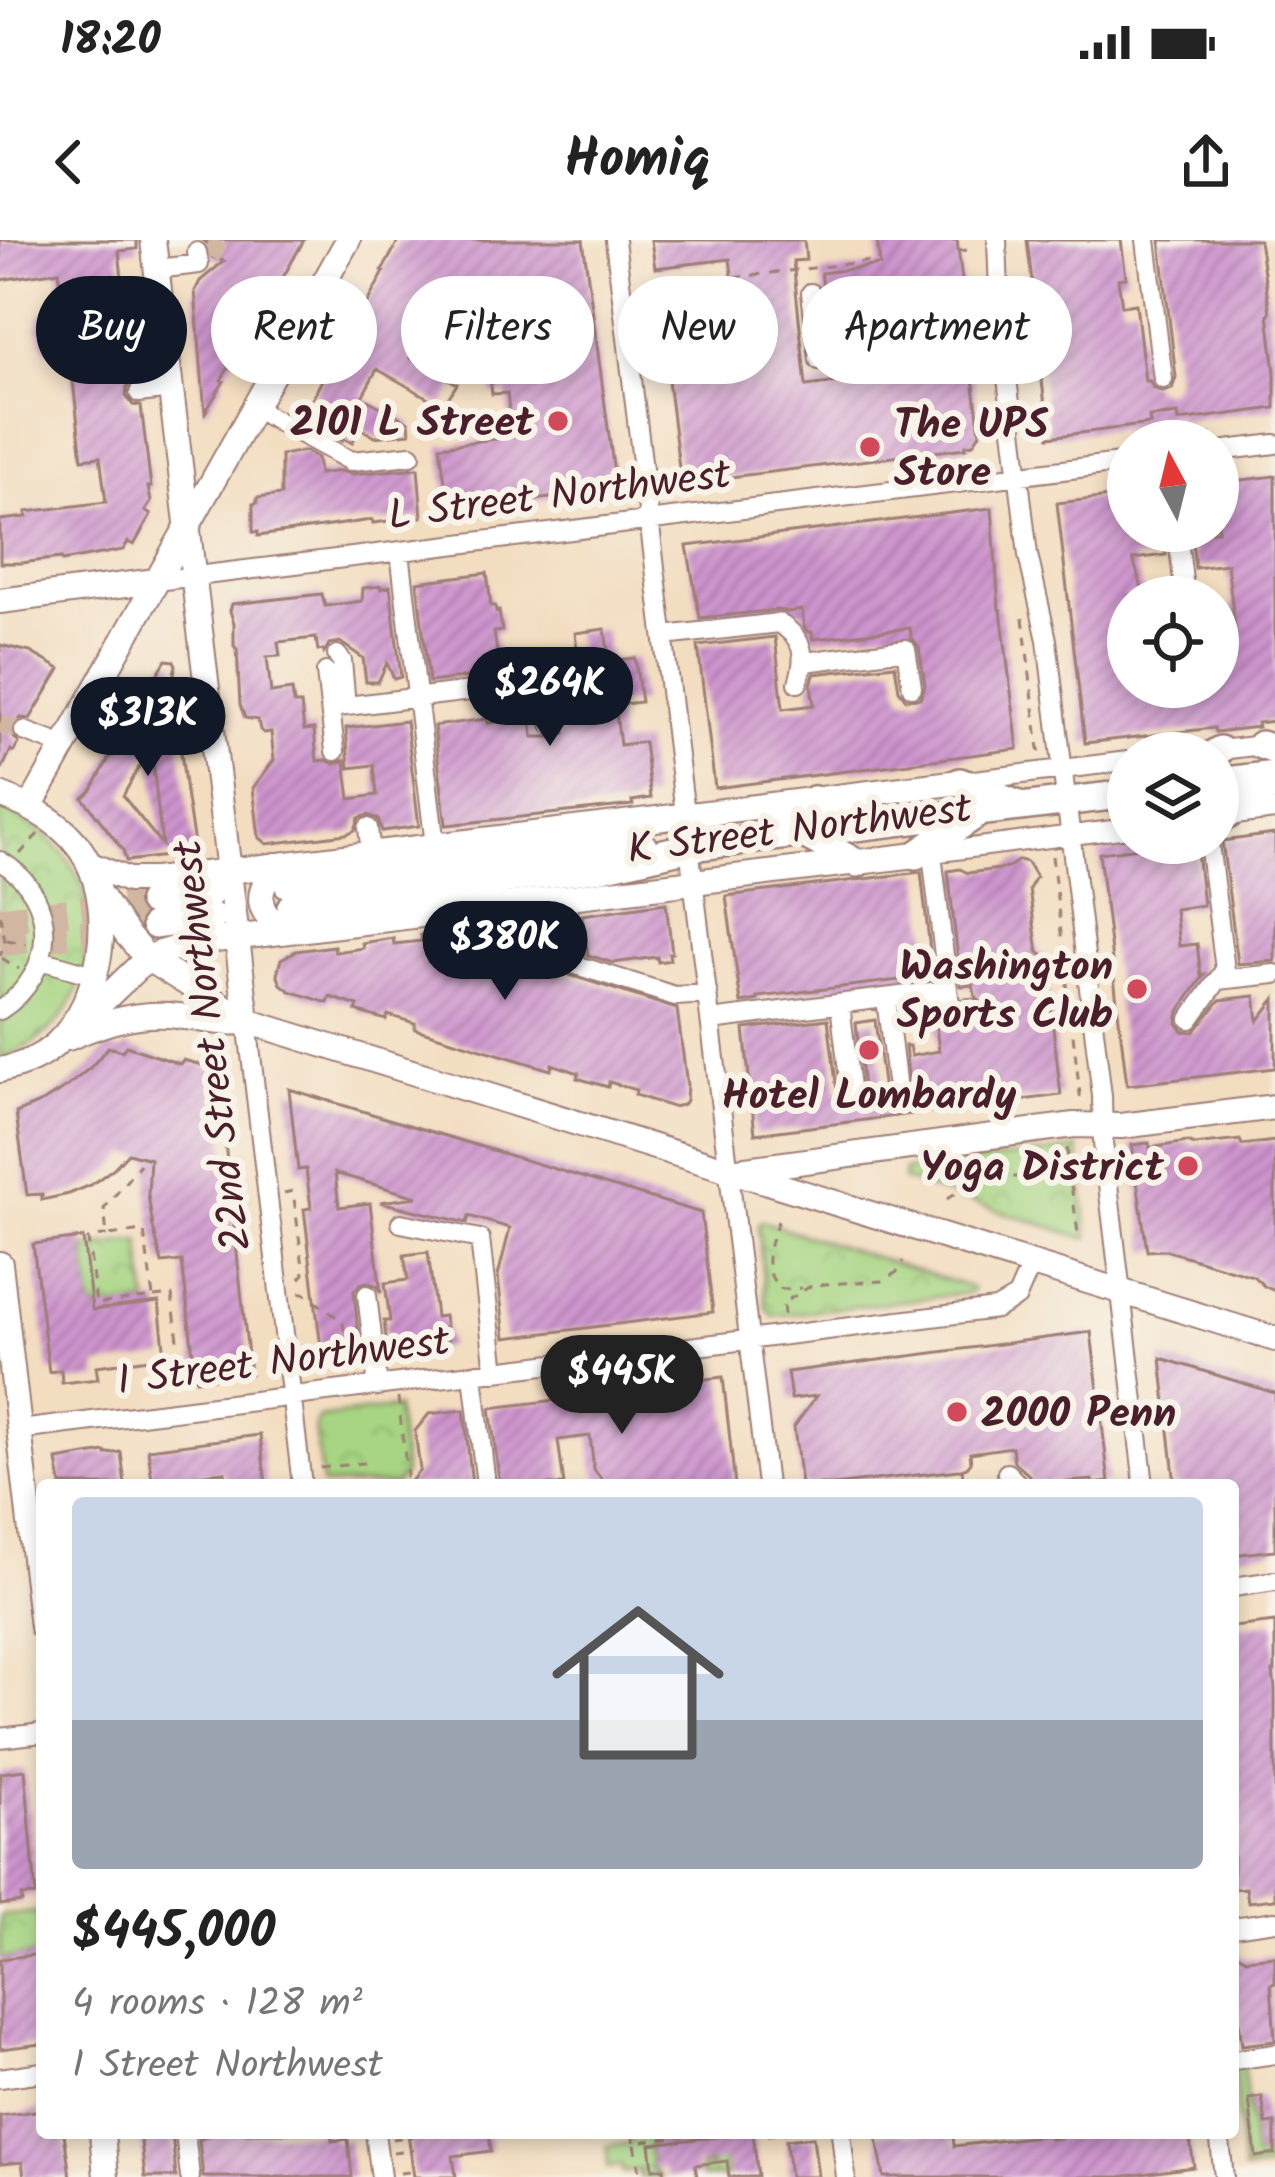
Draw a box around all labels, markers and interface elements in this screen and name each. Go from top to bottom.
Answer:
text: 18:20 [60,6,161,78]
text: Homiq [564,119,711,205]
icon: back [36,129,102,195]
icon: share [1173,129,1239,195]
chip: Buy [36,276,187,384]
chip: Rent [211,276,377,384]
chip: Filters [401,276,594,384]
chip: New [618,276,778,384]
chip: Apartment [802,276,1072,384]
place label: 2101 L Street [290,391,535,458]
place label: The UPS Store [894,393,1049,508]
marker: 2101 L Street [545,408,571,434]
north arrow [1107,420,1239,552]
map controls [1107,420,1239,864]
marker: The UPS Store [857,434,883,460]
street label: L Street Northwest [384,442,735,551]
button: locate [1107,576,1239,708]
pin: $264K [466,647,634,749]
text: $264K [494,655,606,717]
pin: $313K [64,677,232,779]
text: $313K [97,685,199,747]
button: layers [1107,732,1239,864]
street label: K Street Northwest [623,776,976,885]
street label: 22nd Street Northwest [155,835,272,1255]
pin: $380K [421,901,589,1003]
text: $380K [450,909,560,971]
place label: Washington Sports Club [897,935,1113,1050]
marker: Washington Sports Club [1124,976,1150,1002]
marker: Hotel Lombardy [856,1037,882,1063]
place label: Hotel Lombardy [722,1064,1016,1131]
place label: Yoga District [920,1136,1165,1203]
marker: Yoga District [1175,1153,1201,1179]
street label: I Street Northwest [113,1309,454,1416]
pin: $445K [538,1335,706,1437]
text: $445K [568,1343,676,1405]
place label: 2000 Penn [981,1382,1176,1449]
marker: 2000 Penn [944,1399,970,1425]
icon: home [530,1575,746,1791]
text: $445,000 [72,1893,275,1974]
text: 4 rooms · 128 m² [72,1974,363,2036]
text: I Street Northwest [72,2036,383,2098]

